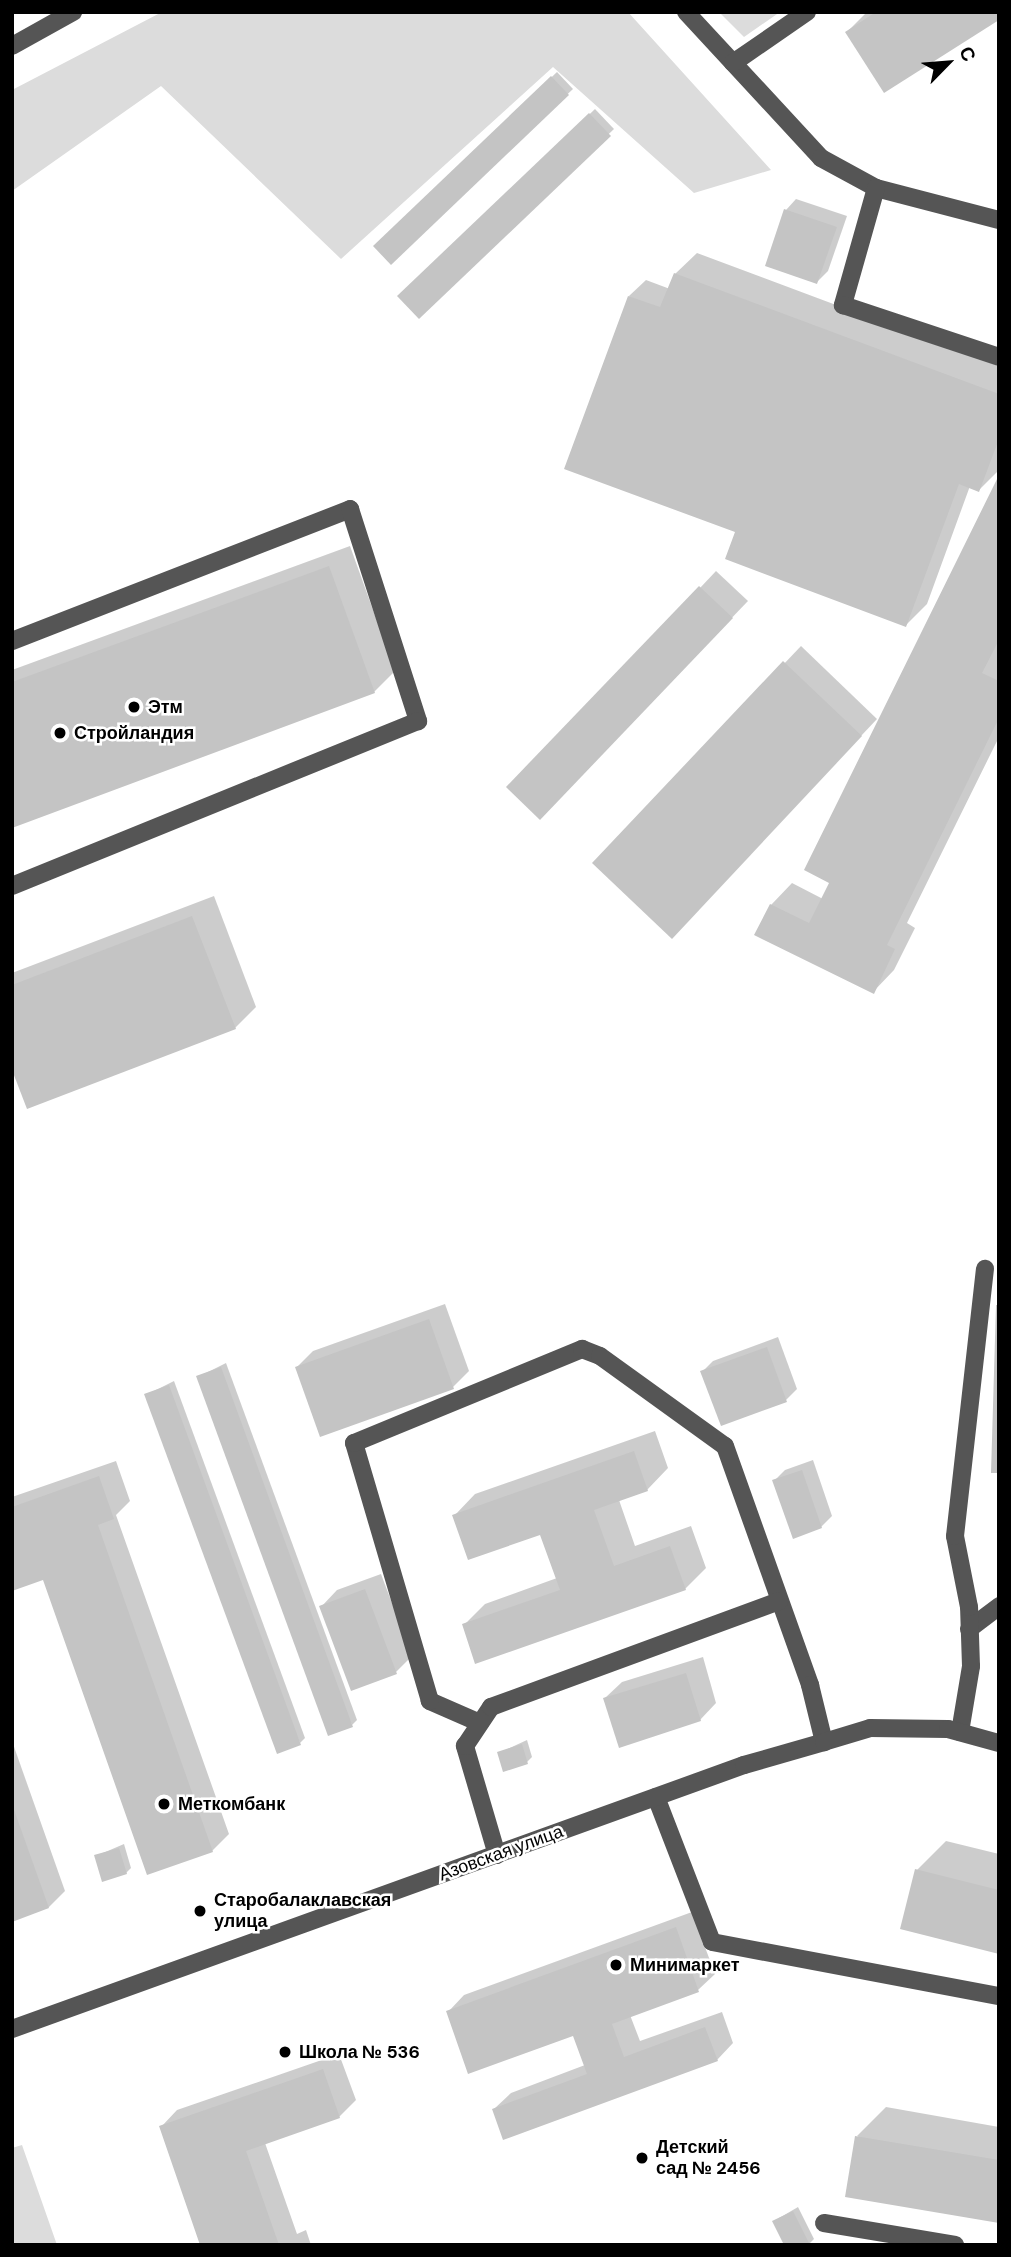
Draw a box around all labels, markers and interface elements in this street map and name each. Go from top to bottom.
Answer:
north arrow [913,28,983,98]
text: С [953,42,982,65]
place label: Этм [148,696,183,718]
marker: Этм [126,699,142,715]
place label: Стройландия [74,722,194,744]
marker: Стройландия [52,725,68,741]
place label: Меткомбанк [178,1793,285,1815]
marker: Меткомбанк [156,1796,172,1812]
street label: Азовская улица [436,1820,566,1886]
place label: Старобалаклавская улица [214,1890,391,1932]
marker: Старобалаклавская улица [192,1903,208,1919]
place label: Минимаркет [630,1954,740,1976]
marker: Минимаркет [608,1957,624,1973]
place label: Школа № 536 [299,2041,420,2063]
marker: Школа № 536 [277,2044,293,2060]
place label: Детский сад № 2456 [656,2137,761,2180]
marker: Детский сад № 2456 [634,2150,650,2166]

